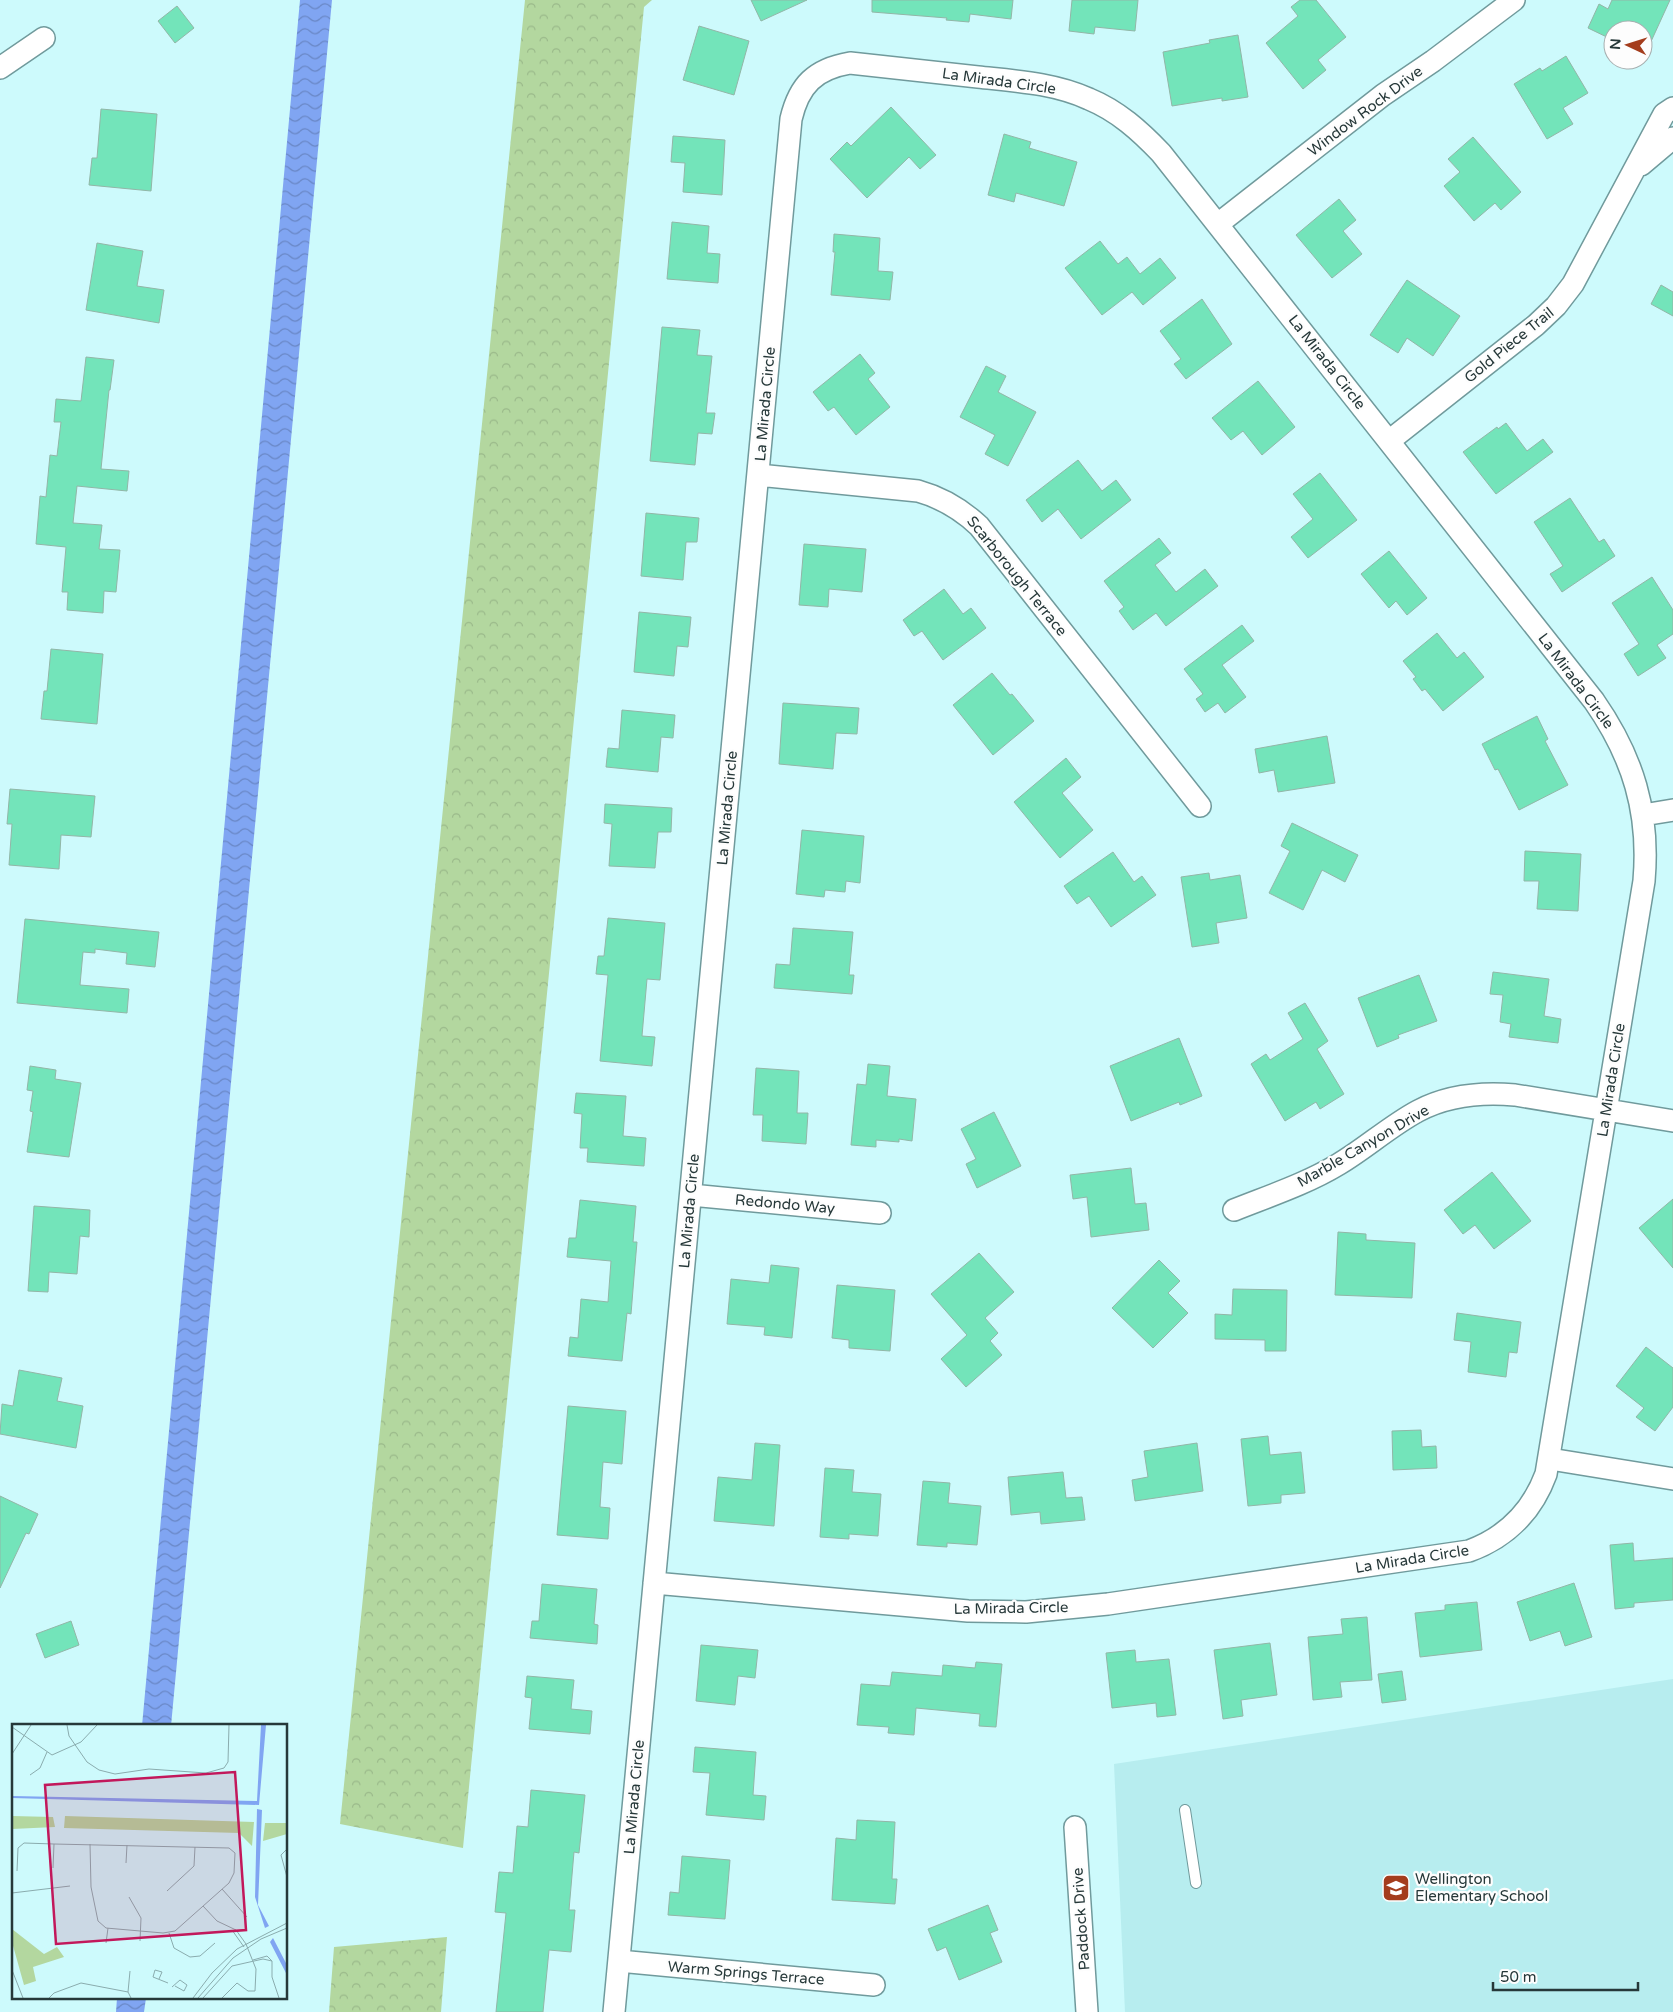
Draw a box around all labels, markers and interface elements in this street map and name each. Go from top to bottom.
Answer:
north arrow [1603,20,1653,70]
text: N [1607,38,1624,50]
street label: Window Rock Drive [1304,62,1426,160]
street label: La Mirada Circle [941,64,1057,98]
street label: Gold Piece Trail [1461,303,1557,387]
street label: La Mirada Circle [1285,311,1369,413]
street label: La Mirada Circle [751,346,779,462]
street label: Scarborough Terrace [963,512,1071,640]
street label: La Mirada Circle [1534,630,1618,732]
street label: La Mirada Circle [713,750,741,866]
street label: La Mirada Circle [1593,1022,1629,1138]
street label: Marble Canyon Drive [1294,1101,1432,1191]
street label: La Mirada Circle [675,1153,703,1269]
street label: Redondo Way [734,1191,836,1217]
street label: La Mirada Circle [1354,1541,1470,1577]
street label: La Mirada Circle [953,1598,1069,1618]
inset map [12,1724,288,2000]
street label: La Mirada Circle [620,1739,648,1855]
street label: Paddock Drive [1068,1867,1094,1971]
place label: Wellington Elementary School [1415,1870,1548,1905]
school or university icon: Wellington Elementary School [1381,1873,1411,1903]
street label: Warm Springs Terrace [667,1957,825,1989]
scale bar [1493,1960,1638,1992]
text: 50 m [1500,1968,1537,1986]

